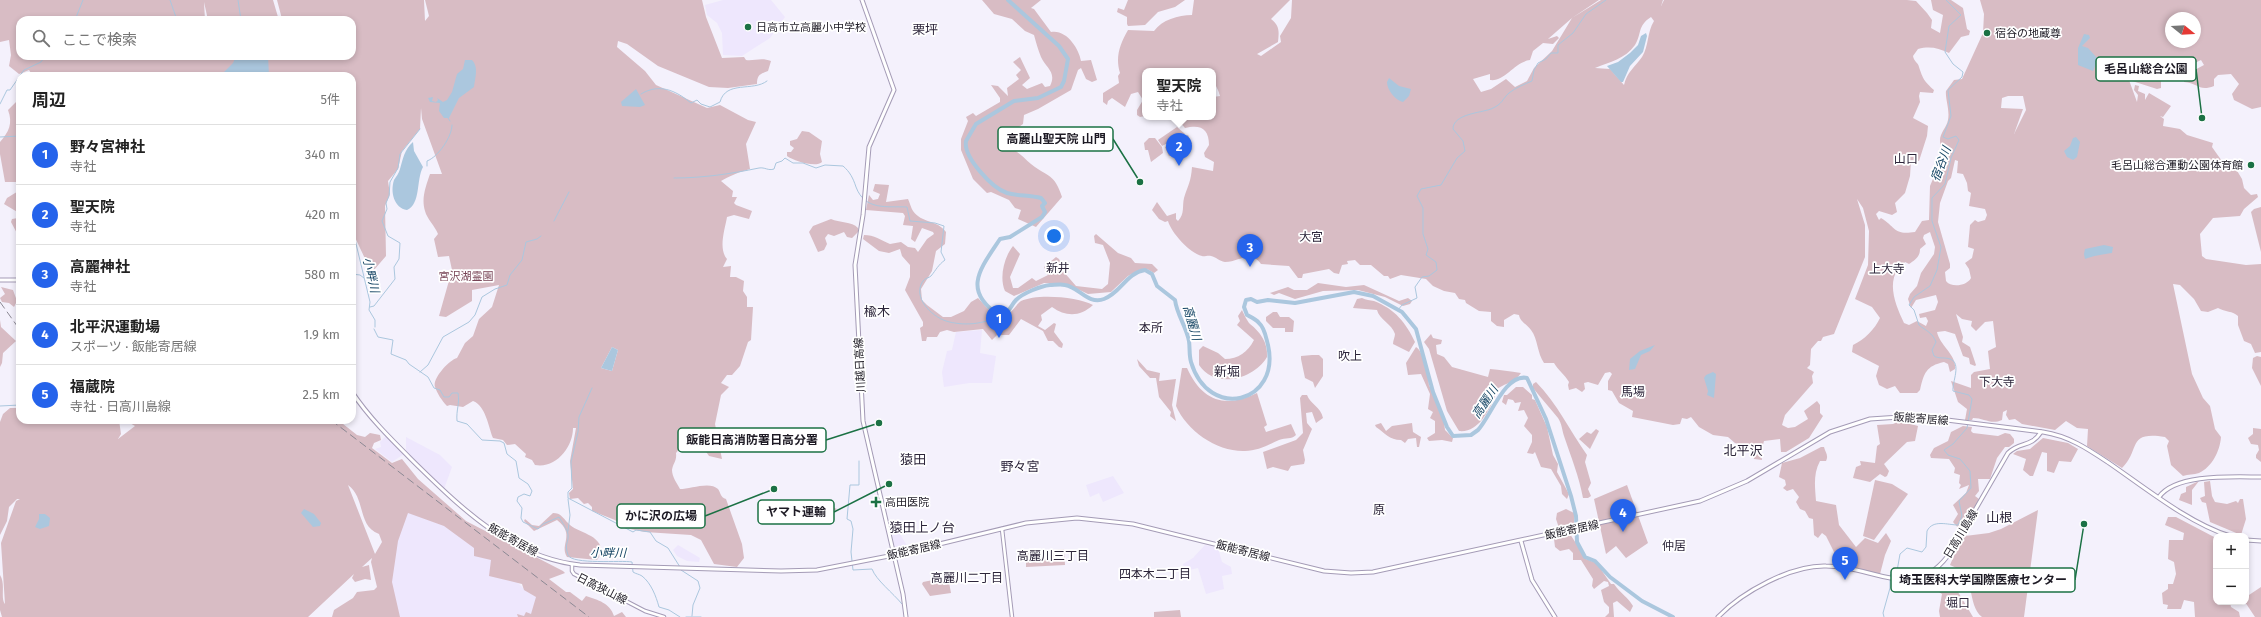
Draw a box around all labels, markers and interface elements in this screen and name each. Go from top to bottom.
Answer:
north arrow [2165,12,2201,48]
search box [16,16,356,60]
place label: 日高市立高麗小中学校 [756,21,866,34]
marker: 日高市立高麗小中学校 [743,22,753,32]
district label: 栗坪 [912,22,938,37]
icon: search [30,27,52,49]
place label: 宿谷の地蔵尊 [1995,27,2061,40]
marker: 宿谷の地蔵尊 [1982,28,1992,38]
text: ここで検索 [62,31,137,49]
callout: 毛呂山総合公園 [2096,57,2196,81]
text: 毛呂山総合公園 [2104,62,2188,76]
popup [1142,68,1216,120]
text: 聖天院 [1156,77,1202,95]
text: 周辺 [32,90,66,111]
text: 5件 [320,92,340,107]
text: 寺社 [1156,98,1183,113]
callout: 高麗山聖天院 山門 [998,127,1113,151]
text: 高麗山聖天院 山門 [1007,132,1105,146]
pin: 2 [1166,133,1192,166]
text: 野々宮神社 [70,138,145,156]
water label: 宿谷川 [1928,143,1954,183]
text: 1 [42,147,48,162]
text: 340 m [305,147,340,162]
district label: 山口 [1894,152,1918,166]
text: 寺社 [70,159,96,174]
place label: 毛呂山総合運動公園体育館 [2111,159,2243,172]
marker: 毛呂山総合運動公園体育館 [2246,160,2256,170]
text: 聖天院 [70,198,115,216]
text: 2 [42,207,48,222]
text: 420 m [305,207,340,222]
text: 寺社 [70,219,96,234]
your location [1044,226,1064,246]
district label: 大宮 [1299,230,1323,244]
pin: 3 [1237,234,1263,267]
water label: 小畔川 [360,256,382,296]
text: 高麗神社 [70,258,130,276]
district label: 新井 [1046,261,1070,275]
district label: 上大寺 [1869,262,1905,276]
text: 3 [42,267,48,282]
text: 580 m [304,267,340,282]
park label: 宮沢湖霊園 [439,270,494,283]
text: 寺社 [70,279,96,294]
district label: 楡木 [864,304,890,319]
water label: 高麗川 [1180,304,1204,344]
pin: 1 [986,305,1012,338]
text: 北平沢運動場 [70,318,160,336]
district label: 本所 [1139,321,1163,335]
text: 4 [41,327,49,342]
text: 1.9 km [304,327,340,342]
street label: 川越日高線 [852,337,868,393]
text: スポーツ · 飯能寄居線 [70,339,197,354]
district label: 吹上 [1338,349,1362,363]
district label: 新堀 [1214,364,1240,379]
district label: 下大寺 [1979,375,2015,389]
text: 福蔵院 [70,378,115,396]
water label: 高麗川 [1469,382,1502,421]
district label: 馬場 [1621,385,1645,399]
text: 5 [42,387,48,402]
text: 2.5 km [303,387,340,402]
text: 寺社 · 日高川島線 [70,399,171,414]
street label: 飯能寄居線 [1893,411,1949,427]
callout: 飯能日高消防署日高分署 [678,428,826,452]
text: 飯能日高消防署日高分署 [686,433,818,447]
district label: 北平沢 [1723,443,1763,458]
district label: 猿田 [900,452,926,467]
district label: 野々宮 [1000,459,1040,474]
marker: 高田医院 [870,496,882,508]
place label: 高田医院 [885,496,929,509]
pin: 4 [1610,499,1636,532]
callout: ヤマト運輸 [758,500,834,524]
district label: 原 [1373,503,1385,517]
callout: かに沢の広場 [617,504,705,528]
text: ヤマト運輸 [766,505,826,519]
street label: 日高川島線 [1941,507,1981,561]
text: かに沢の広場 [625,509,697,523]
district label: 山根 [1986,510,2012,525]
street label: 飯能寄居線 [1544,518,1600,542]
district label: 猿田上ノ台 [889,520,955,535]
street label: 飯能寄居線 [486,521,540,559]
map controls [2213,533,2249,605]
button: + [2213,533,2249,569]
street label: 飯能寄居線 [886,537,942,563]
street label: 飯能寄居線 [1215,538,1271,564]
district label: 仲居 [1662,539,1686,553]
water label: 小畔川 [590,546,628,560]
pin: 5 [1832,547,1858,580]
district label: 高麗川三丁目 [1017,549,1089,563]
district label: 四本木二丁目 [1119,567,1191,581]
callout: 埼玉医科大学国際医療センター [1891,568,2075,592]
button: − [2213,569,2249,605]
street label: 日高狭山線 [575,571,629,607]
district label: 高麗川二丁目 [931,571,1003,585]
text: 埼玉医科大学国際医療センター [1899,573,2067,587]
district label: 堀口 [1946,596,1970,610]

